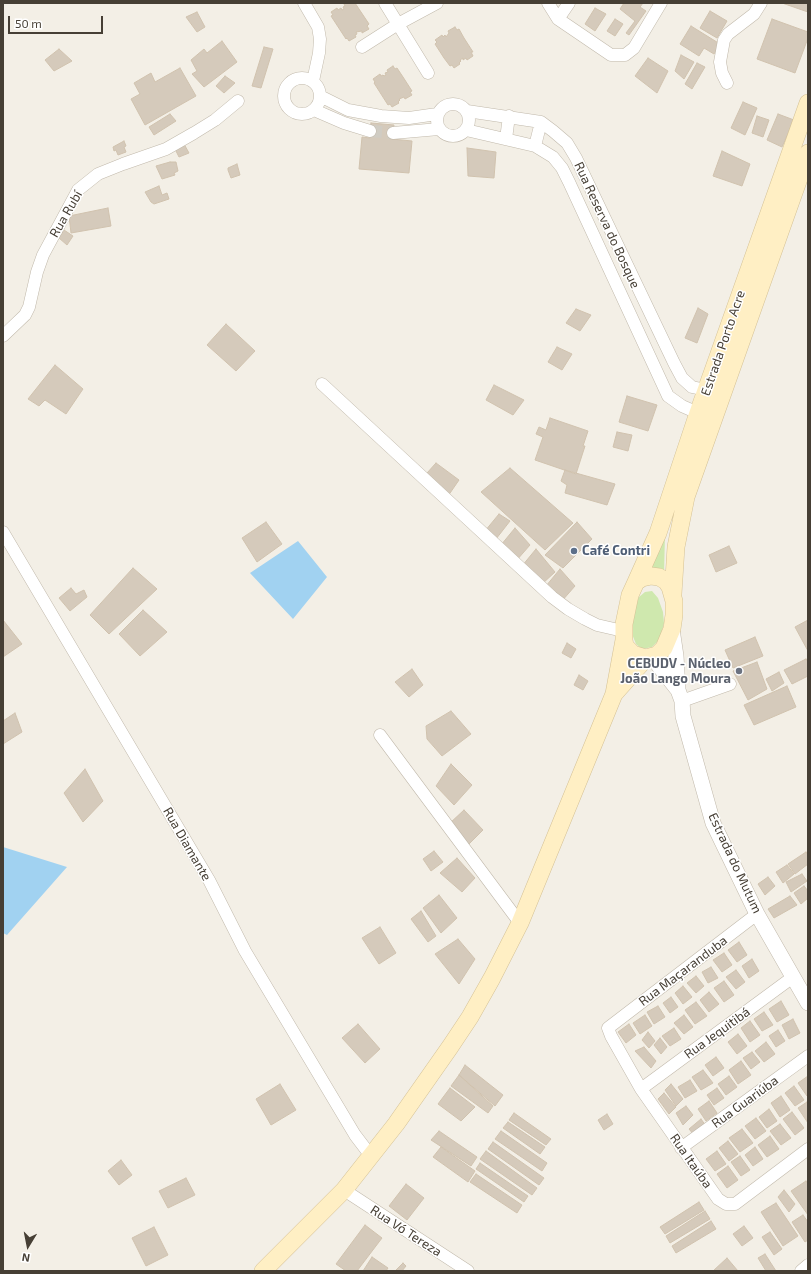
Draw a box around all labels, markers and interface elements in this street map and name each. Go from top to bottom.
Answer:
scale bar [10,8,105,34]
text: 50 m [15,16,42,30]
street label: Rua Reserva do Bosque [571,159,643,291]
street label: Rua Rubí [46,188,86,240]
street label: Estrada Porto Acre [698,288,748,398]
place label: Café Contri [582,543,650,559]
marker: Café Contri [569,546,579,556]
place label: CEBUDV - Núcleo João Lango Moura [620,656,731,687]
marker: CEBUDV - Núcleo João Lango Moura [734,666,744,676]
street label: Rua Diamante [160,804,214,884]
street label: Estrada do Mutum [705,810,765,916]
street label: Rua Maçaranduba [636,933,730,1009]
street label: Rua Jequitibá [681,1004,753,1062]
street label: Rua Guariúba [709,1073,781,1131]
street label: Rua Itaúba [667,1131,715,1191]
street label: Rua Vó Tereza [367,1202,445,1260]
north arrow [8,1226,48,1266]
text: N [21,1251,31,1265]

